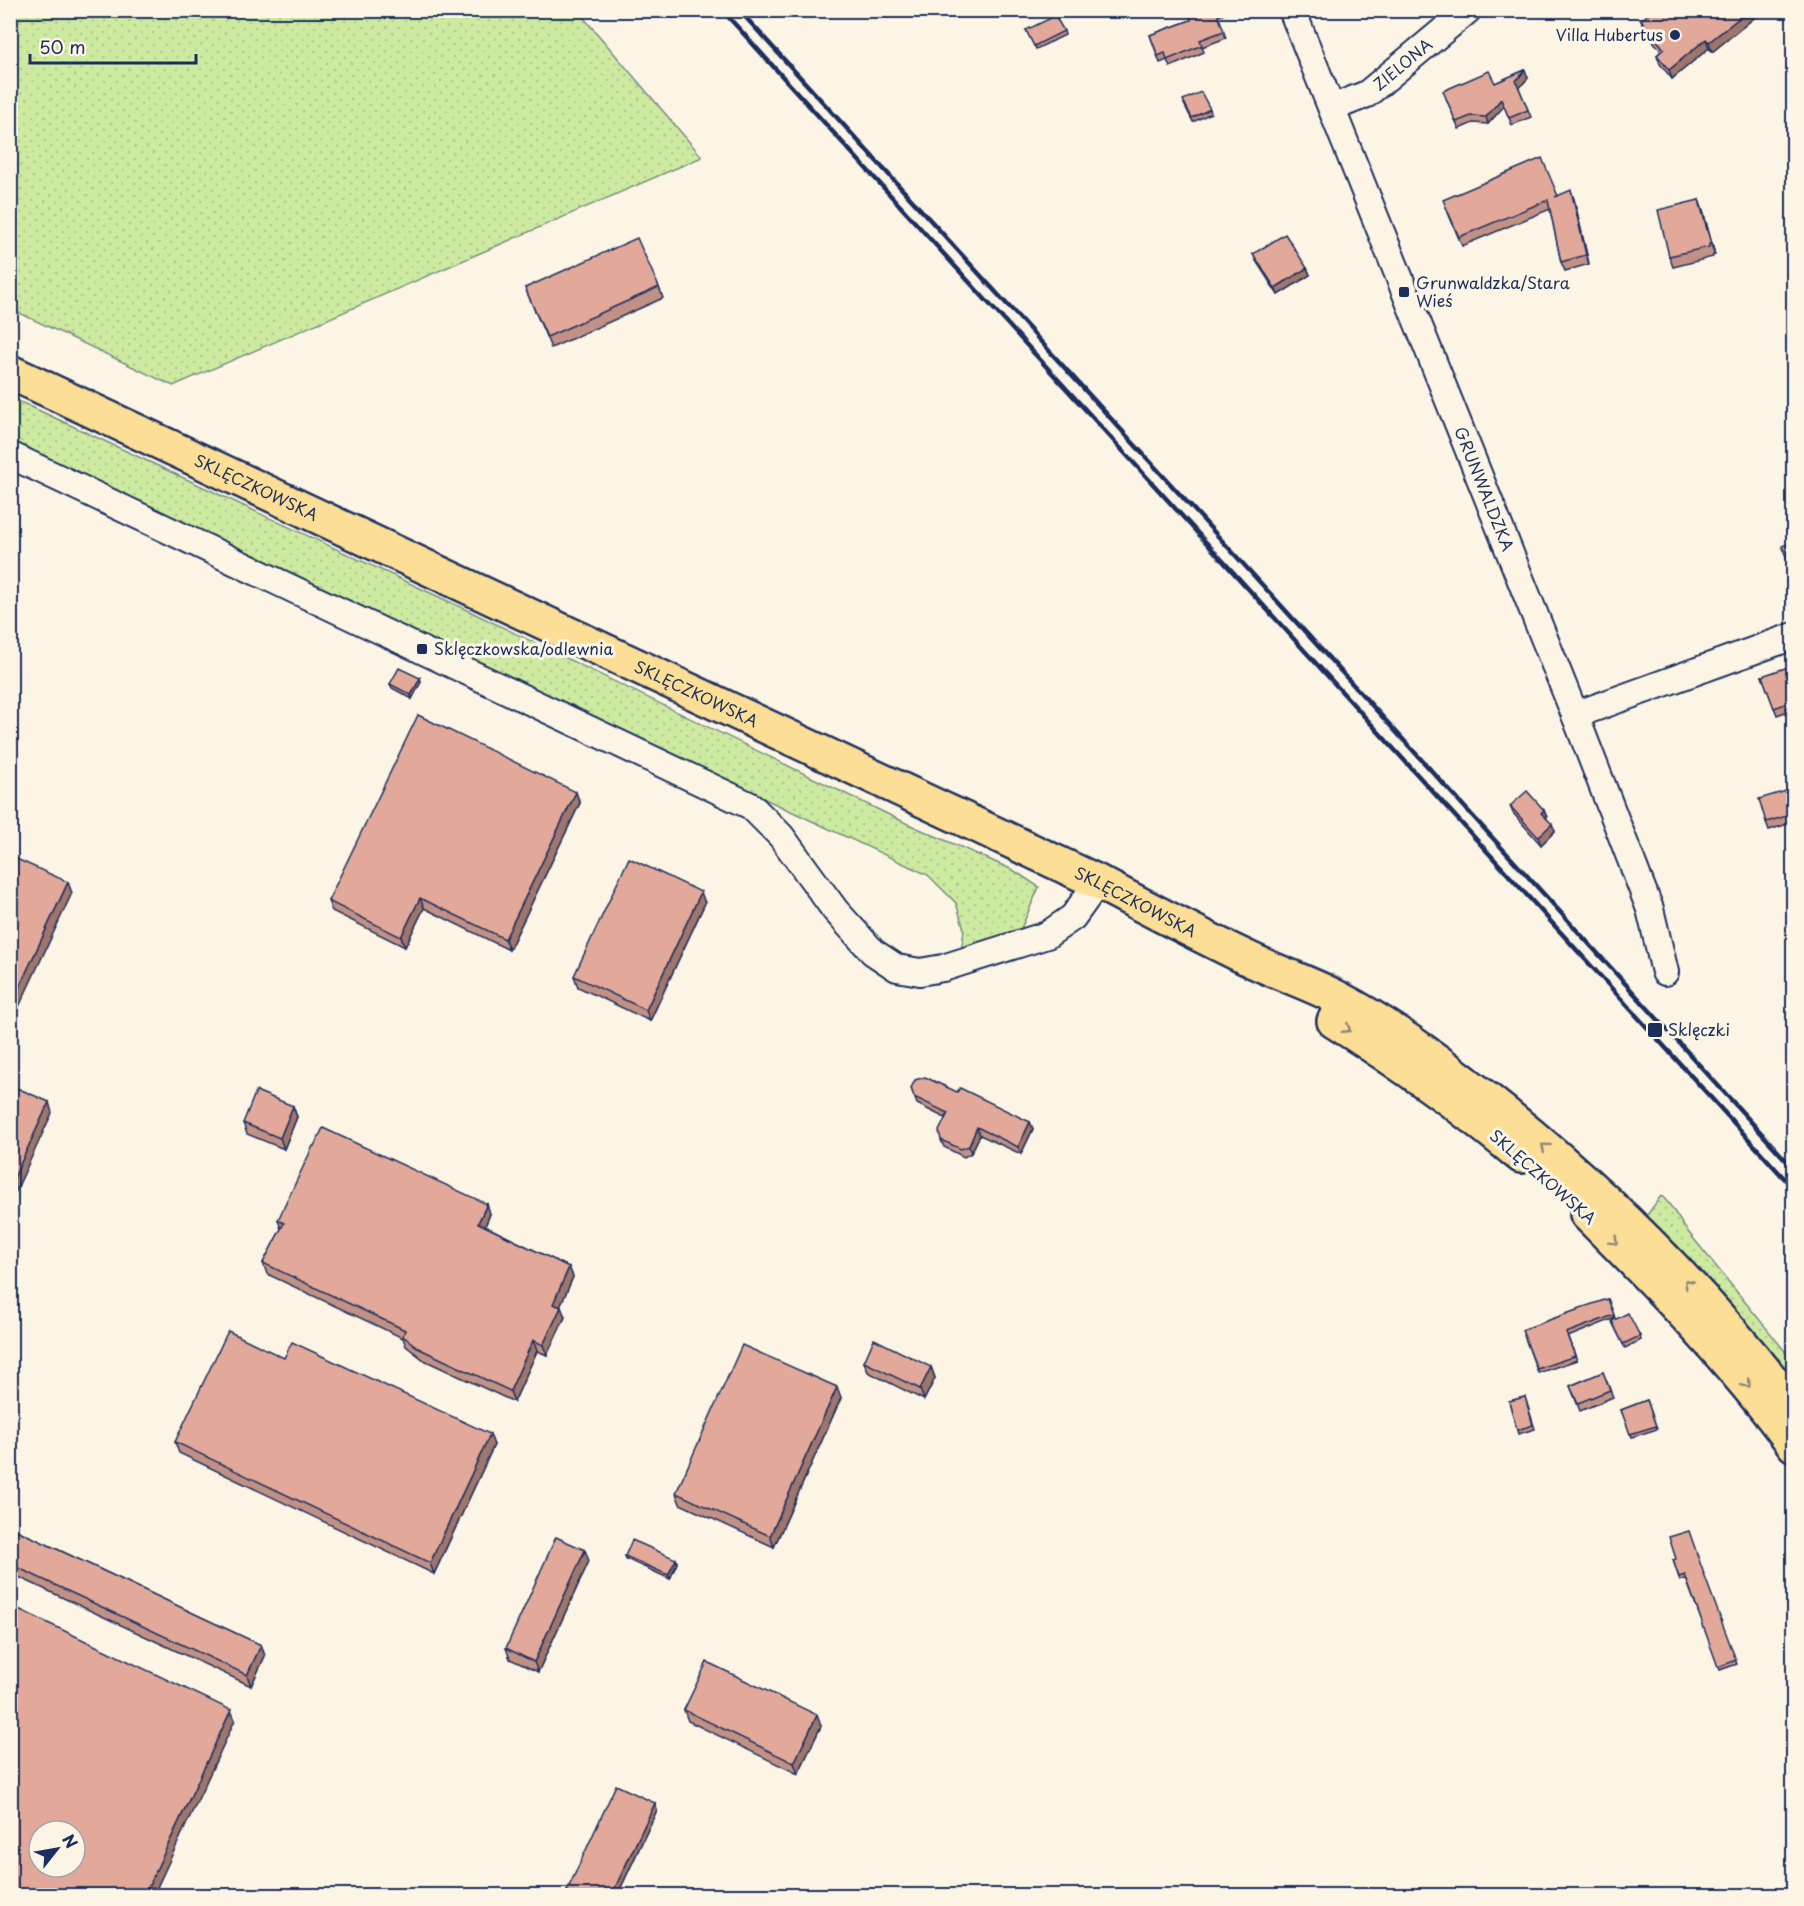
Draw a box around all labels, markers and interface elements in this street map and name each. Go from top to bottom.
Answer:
place label: Villa Hubertus [1556,22,1663,46]
scale bar [30,27,196,65]
marker: Villa Hubertus [1668,28,1682,42]
street label: ZIELONA [1367,32,1437,95]
text: 50 m [39,33,86,60]
place label: Grunwaldzka/Stara Wieś [1416,270,1570,312]
marker: Grunwaldzka/Stara Wieś [1397,285,1411,299]
street label: GRUNWALDZKA [1449,423,1521,554]
street label: SKLĘCZKOWSKA [191,447,322,526]
place label: Sklęczkowska/odlewnia [434,636,613,660]
marker: Sklęczkowska/odlewnia [415,642,429,656]
street label: SKLĘCZKOWSKA [631,654,763,732]
street label: SKLĘCZKOWSKA [1071,860,1201,942]
place label: Sklęczki [1668,1017,1730,1041]
marker: Sklęczki [1646,1021,1664,1039]
one-way arrow [1340,1022,1351,1033]
street label: SKLĘCZKOWSKA [1485,1123,1602,1229]
one-way arrow [1541,1143,1552,1154]
one-way arrow [1607,1234,1618,1245]
one-way arrow [1684,1279,1695,1290]
one-way arrow [1739,1377,1750,1388]
north arrow [27,1819,87,1879]
text: N [57,1829,84,1852]

